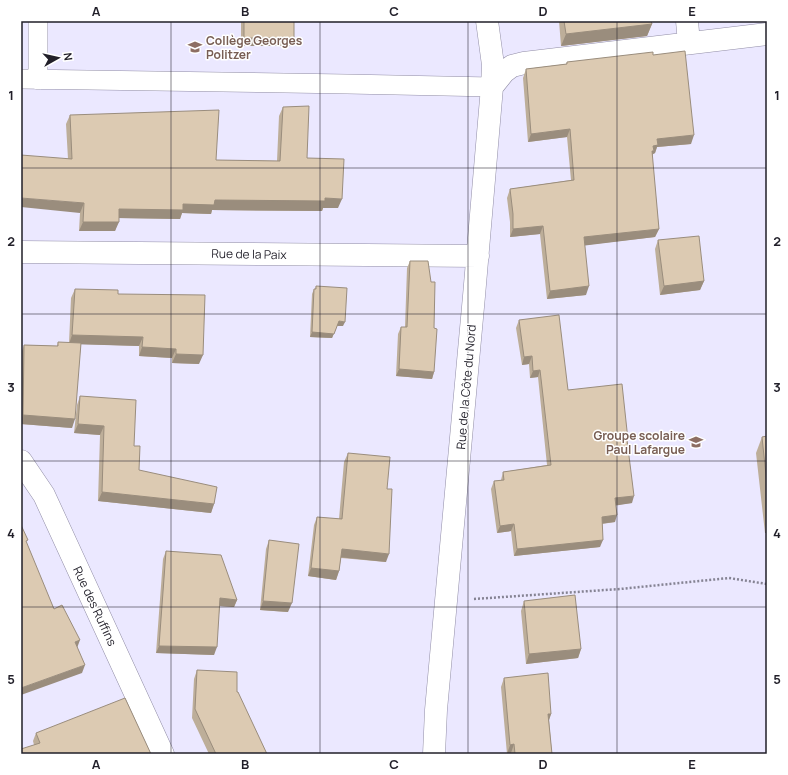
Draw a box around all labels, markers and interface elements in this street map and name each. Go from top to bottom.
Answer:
text: A [92,2,101,20]
text: B [241,2,249,20]
text: C [389,2,399,20]
text: D [538,2,548,20]
text: E [688,2,696,20]
place label: Collège Georges Politzer [206,32,303,63]
north arrow [38,38,78,78]
school or university icon: Collège Georges Politzer [187,39,203,55]
text: N [60,52,76,62]
text: 1 [8,86,14,104]
text: 1 [774,86,780,104]
text: 2 [7,232,15,250]
text: 2 [773,232,781,250]
street label: Rue de la Paix [211,245,287,263]
street label: Rue de la Côte du Nord [452,324,480,450]
text: 3 [7,378,15,396]
text: 3 [773,378,781,396]
place label: Groupe scolaire Paul Lafargue [593,427,685,458]
school or university icon: Groupe scolaire Paul Lafargue [688,434,704,450]
text: 4 [7,524,15,542]
text: 4 [773,524,781,542]
street label: Rue des Ruffins [69,563,121,649]
text: 5 [7,670,15,688]
text: 5 [773,670,781,688]
text: A [92,755,101,773]
text: B [241,755,249,773]
text: C [389,755,399,773]
text: D [538,755,548,773]
text: E [688,755,696,773]

